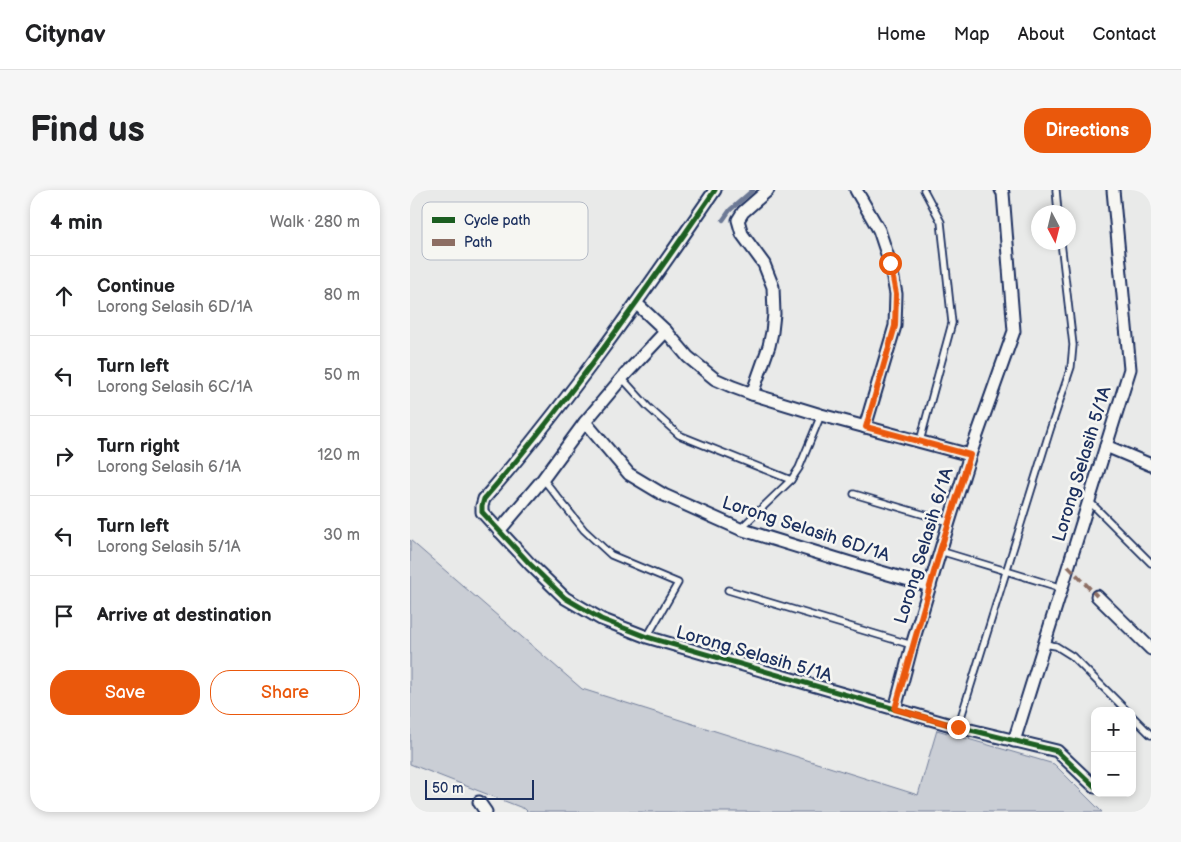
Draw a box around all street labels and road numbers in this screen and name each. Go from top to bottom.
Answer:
street label: Lorong Selasih 5/1A [1048,384,1116,544]
street label: Lorong Selasih 6/1A [890,465,958,627]
street label: Lorong Selasih 6D/1A [720,492,892,566]
street label: Lorong Selasih 5/1A [674,622,834,686]

